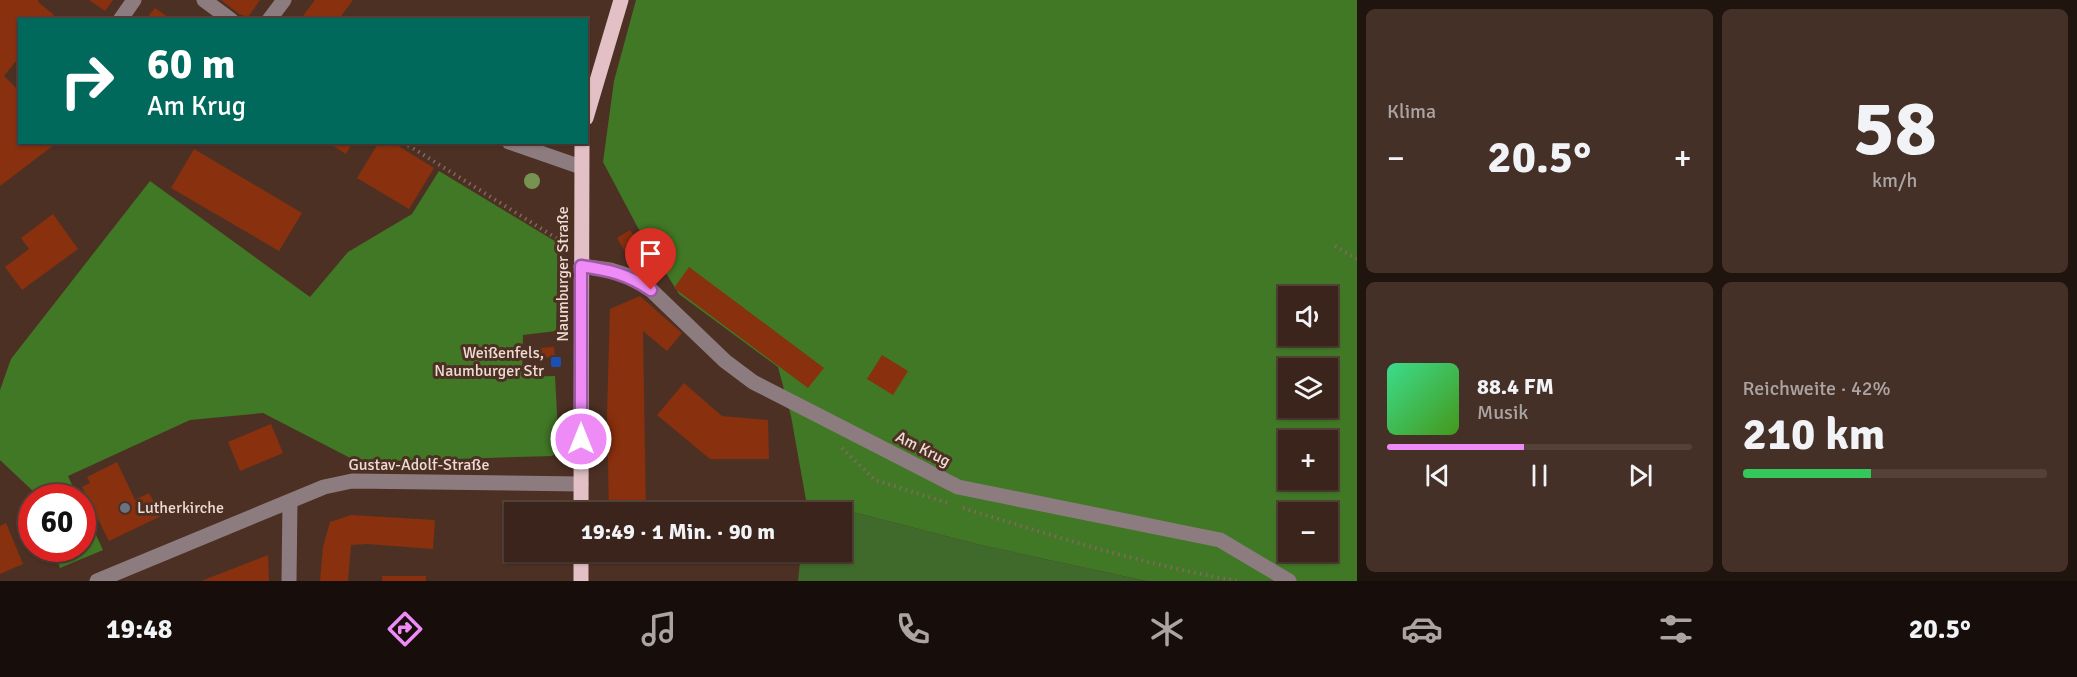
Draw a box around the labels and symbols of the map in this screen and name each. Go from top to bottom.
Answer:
street label: Naumburger Straße [553,206,573,342]
pin [625,228,676,290]
place label: Weißenfels, Naumburger Str [434,343,544,381]
marker: Weißenfels, Naumburger Str [549,355,563,369]
position arrow [549,407,613,471]
street label: Am Krug [892,427,954,471]
street label: Gustav-Adolf-Straße [349,455,489,475]
speed limit sign: 60 [18,484,96,562]
place label: Lutherkirche [137,498,224,518]
marker: Lutherkirche [118,501,132,515]

